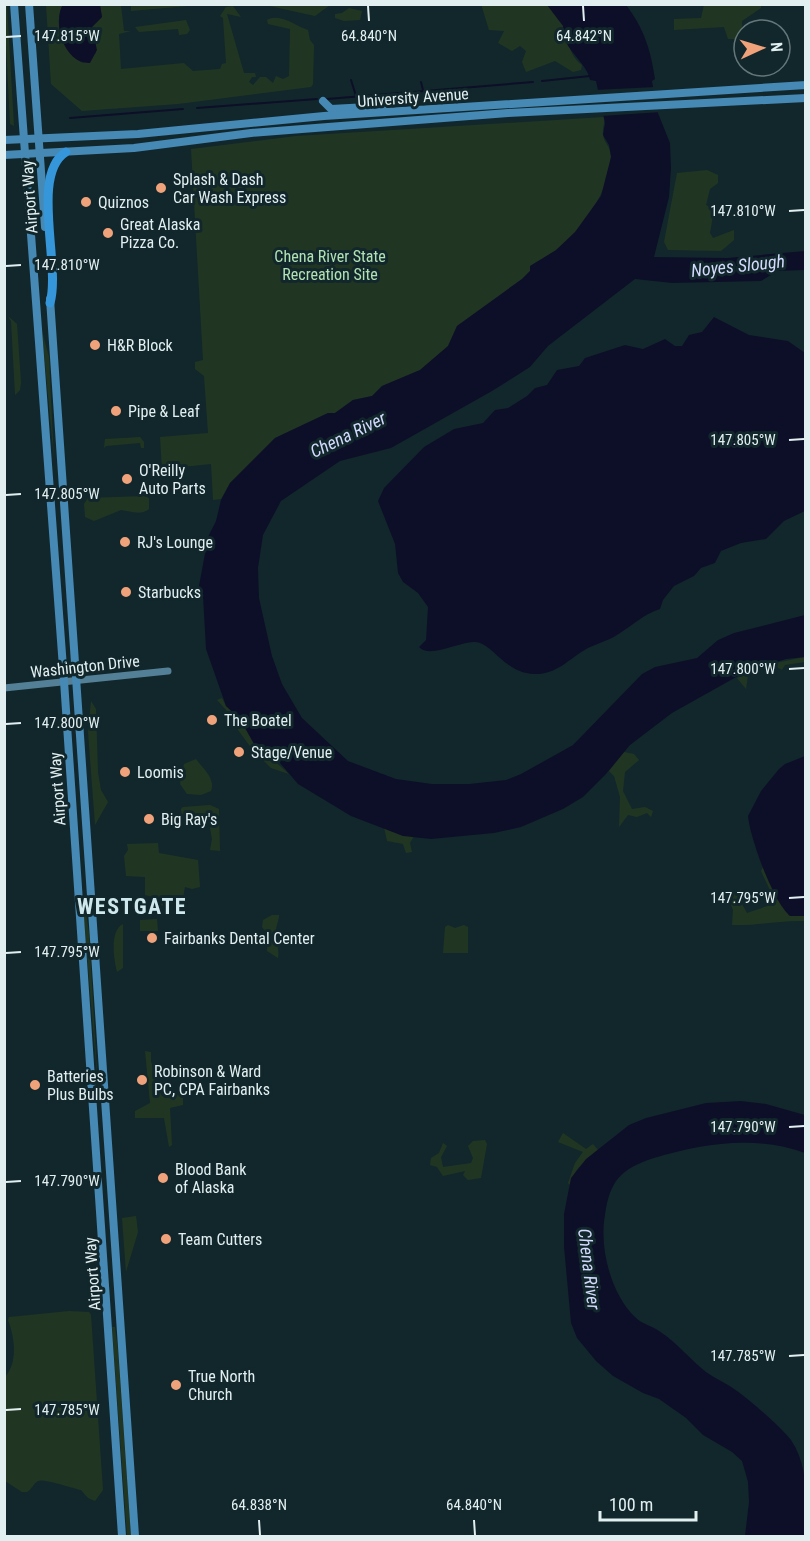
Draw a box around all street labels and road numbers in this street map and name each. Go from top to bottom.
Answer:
street label: University Avenue [357,84,469,111]
street label: Airport Way [17,159,42,234]
street label: Washington Drive [29,651,141,682]
street label: Airport Way [45,751,70,826]
street label: Airport Way [80,1236,105,1311]

